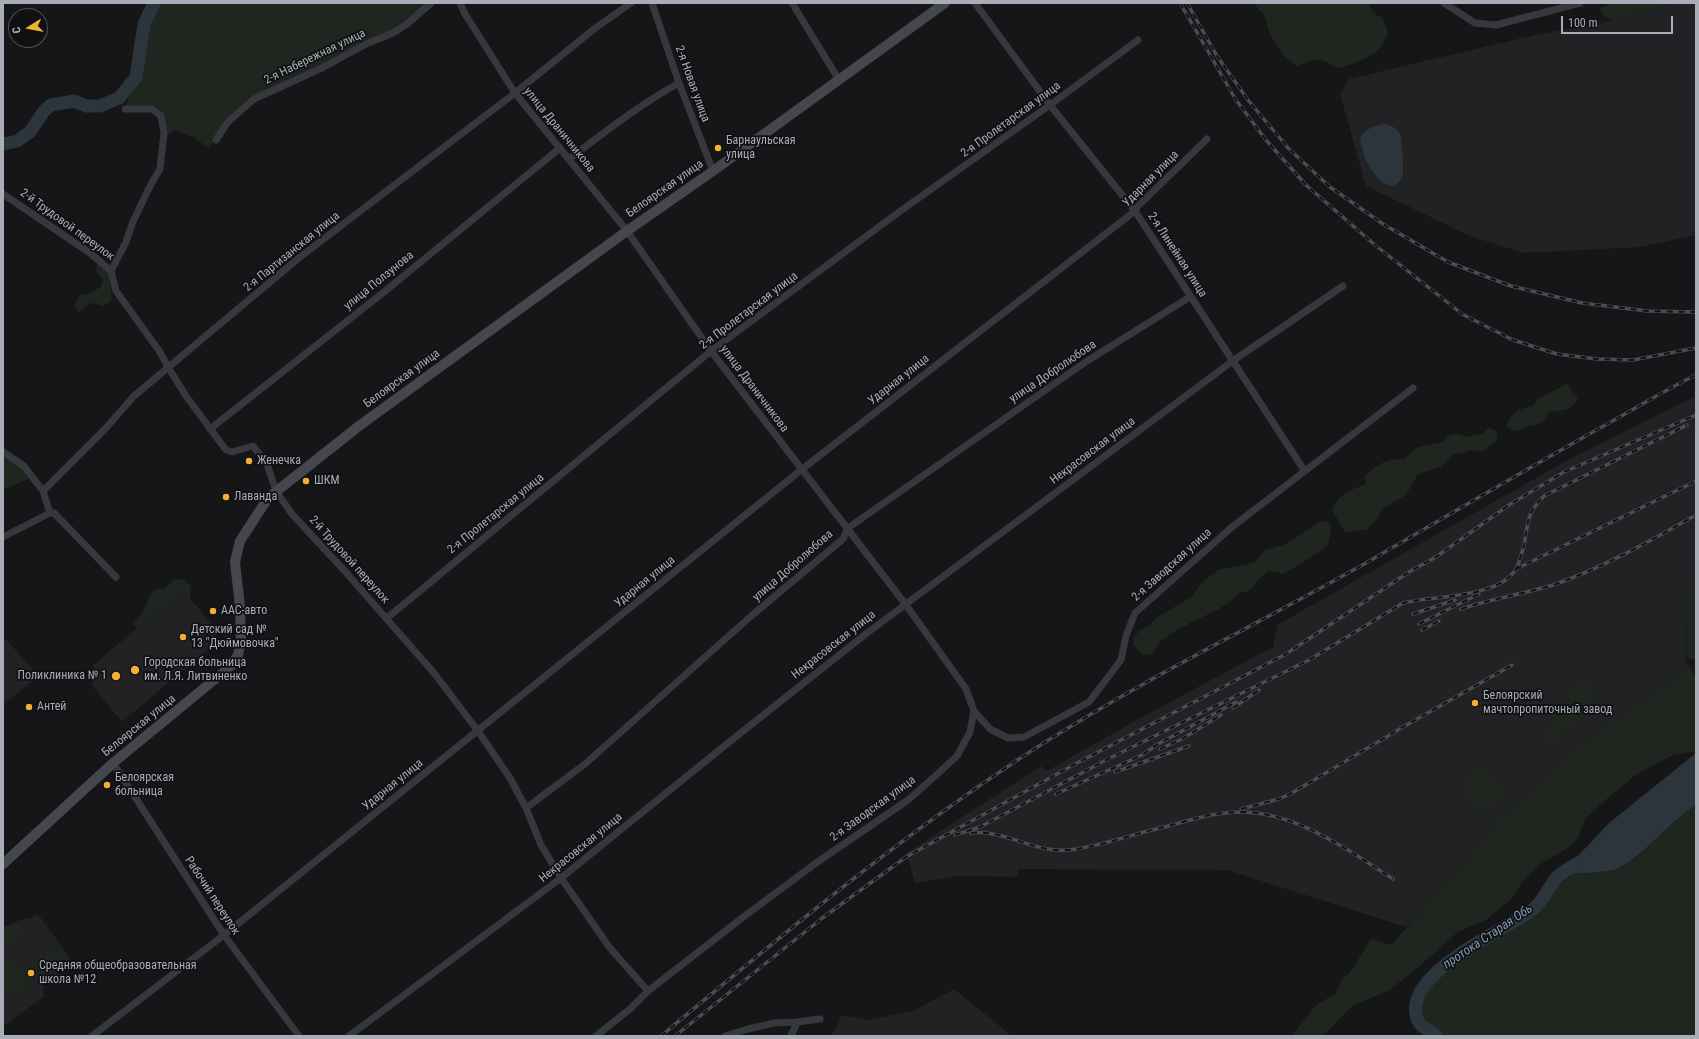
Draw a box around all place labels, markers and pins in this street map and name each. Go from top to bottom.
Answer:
place label: Барнаульская улица [726,134,795,162]
marker: Барнаульская улица [713,143,723,153]
place label: Женечка [257,454,301,468]
marker: Женечка [244,456,254,466]
place label: ШКМ [314,474,340,488]
marker: ШКМ [301,476,311,486]
place label: Лаванда [234,490,277,504]
marker: Лаванда [221,492,231,502]
place label: ААС-авто [221,604,267,618]
marker: ААС-авто [208,606,218,616]
place label: Детский сад № 13 "Дюймовочка" [191,623,279,651]
marker: Детский сад № 13 "Дюймовочка" [178,632,188,642]
place label: Городская больница им. Л.Я. Литвиненко [144,656,247,684]
marker: Городская больница им. Л.Я. Литвиненко [129,664,141,676]
place label: Поликлиника № 1 [18,669,107,683]
marker: Поликлиника № 1 [110,670,122,682]
place label: Белоярский мачтопропиточный завод [1483,689,1612,717]
marker: Белоярский мачтопропиточный завод [1470,698,1480,708]
place label: Антей [37,700,66,714]
marker: Антей [24,702,34,712]
place label: Белоярская больница [115,771,174,799]
marker: Белоярская больница [102,780,112,790]
place label: Средняя общеобразовательная школа №12 [39,959,197,987]
marker: Средняя общеобразовательная школа №12 [26,968,36,978]

